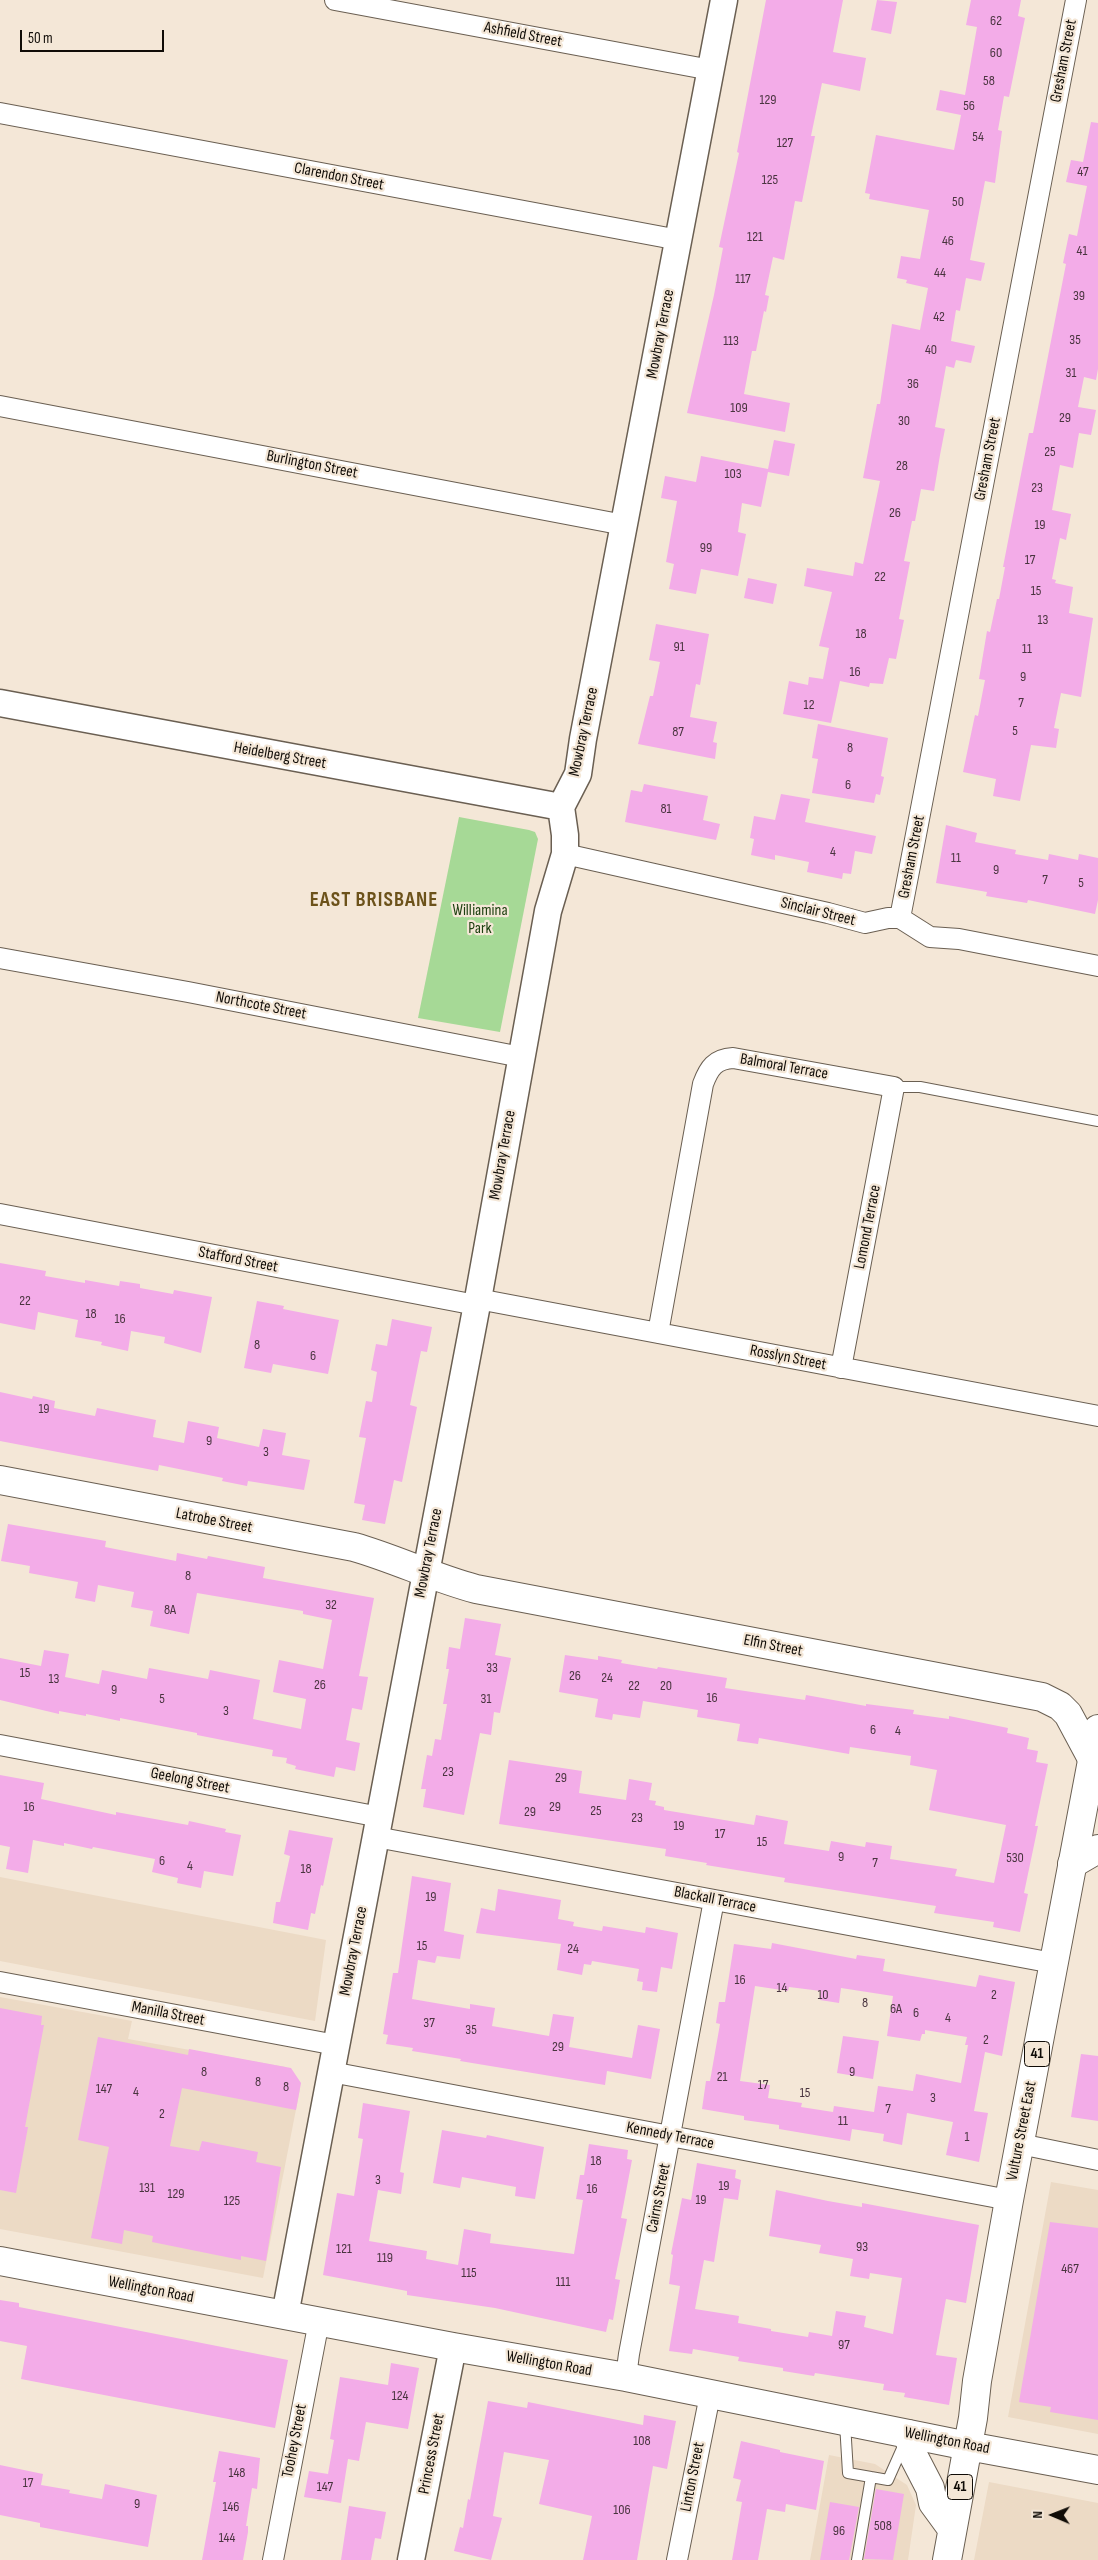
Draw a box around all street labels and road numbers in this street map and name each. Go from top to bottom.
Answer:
street label: Ashfield Street [482,18,564,52]
street label: Gresham Street [1047,18,1081,104]
street label: Clarendon Street [293,159,385,195]
street label: Mowbray Terrace [643,288,679,380]
street label: Gresham Street [971,416,1005,502]
street label: Burlington Street [265,447,359,483]
street label: Mowbray Terrace [565,686,603,778]
street label: Heidelberg Street [232,738,328,774]
street label: Gresham Street [895,814,929,900]
street label: Sinclair Street [779,893,857,931]
street label: Northcote Street [214,988,308,1024]
street label: Balmoral Terrace [739,1050,829,1084]
street label: Mowbray Terrace [486,1109,520,1201]
street label: Lomond Terrace [850,1183,886,1271]
street label: Stafford Street [197,1243,279,1277]
street label: Rosslyn Street [748,1341,828,1375]
street label: Latrobe Street [174,1504,254,1538]
street label: Mowbray Terrace [411,1507,447,1599]
street label: Elfin Street [742,1631,804,1661]
street label: Geelong Street [149,1764,231,1798]
street label: Blackall Terrace [672,1883,758,1917]
street label: Mowbray Terrace [336,1905,372,1997]
street label: Manilla Street [130,1998,206,2030]
road number: 41 [1024,2042,1050,2066]
street label: Vulture Street East [1003,2080,1041,2182]
street label: Kennedy Terrace [625,2118,715,2154]
street label: Cairns Street [643,2162,675,2234]
street label: Wellington Road [107,2272,195,2308]
street label: Wellington Road [505,2347,593,2381]
street label: Toohey Street [278,2403,312,2479]
street label: Princess Street [415,2412,449,2496]
street label: Wellington Road [903,2423,991,2459]
street label: Linton Street [677,2441,709,2513]
road number: 41 [948,2474,972,2500]

